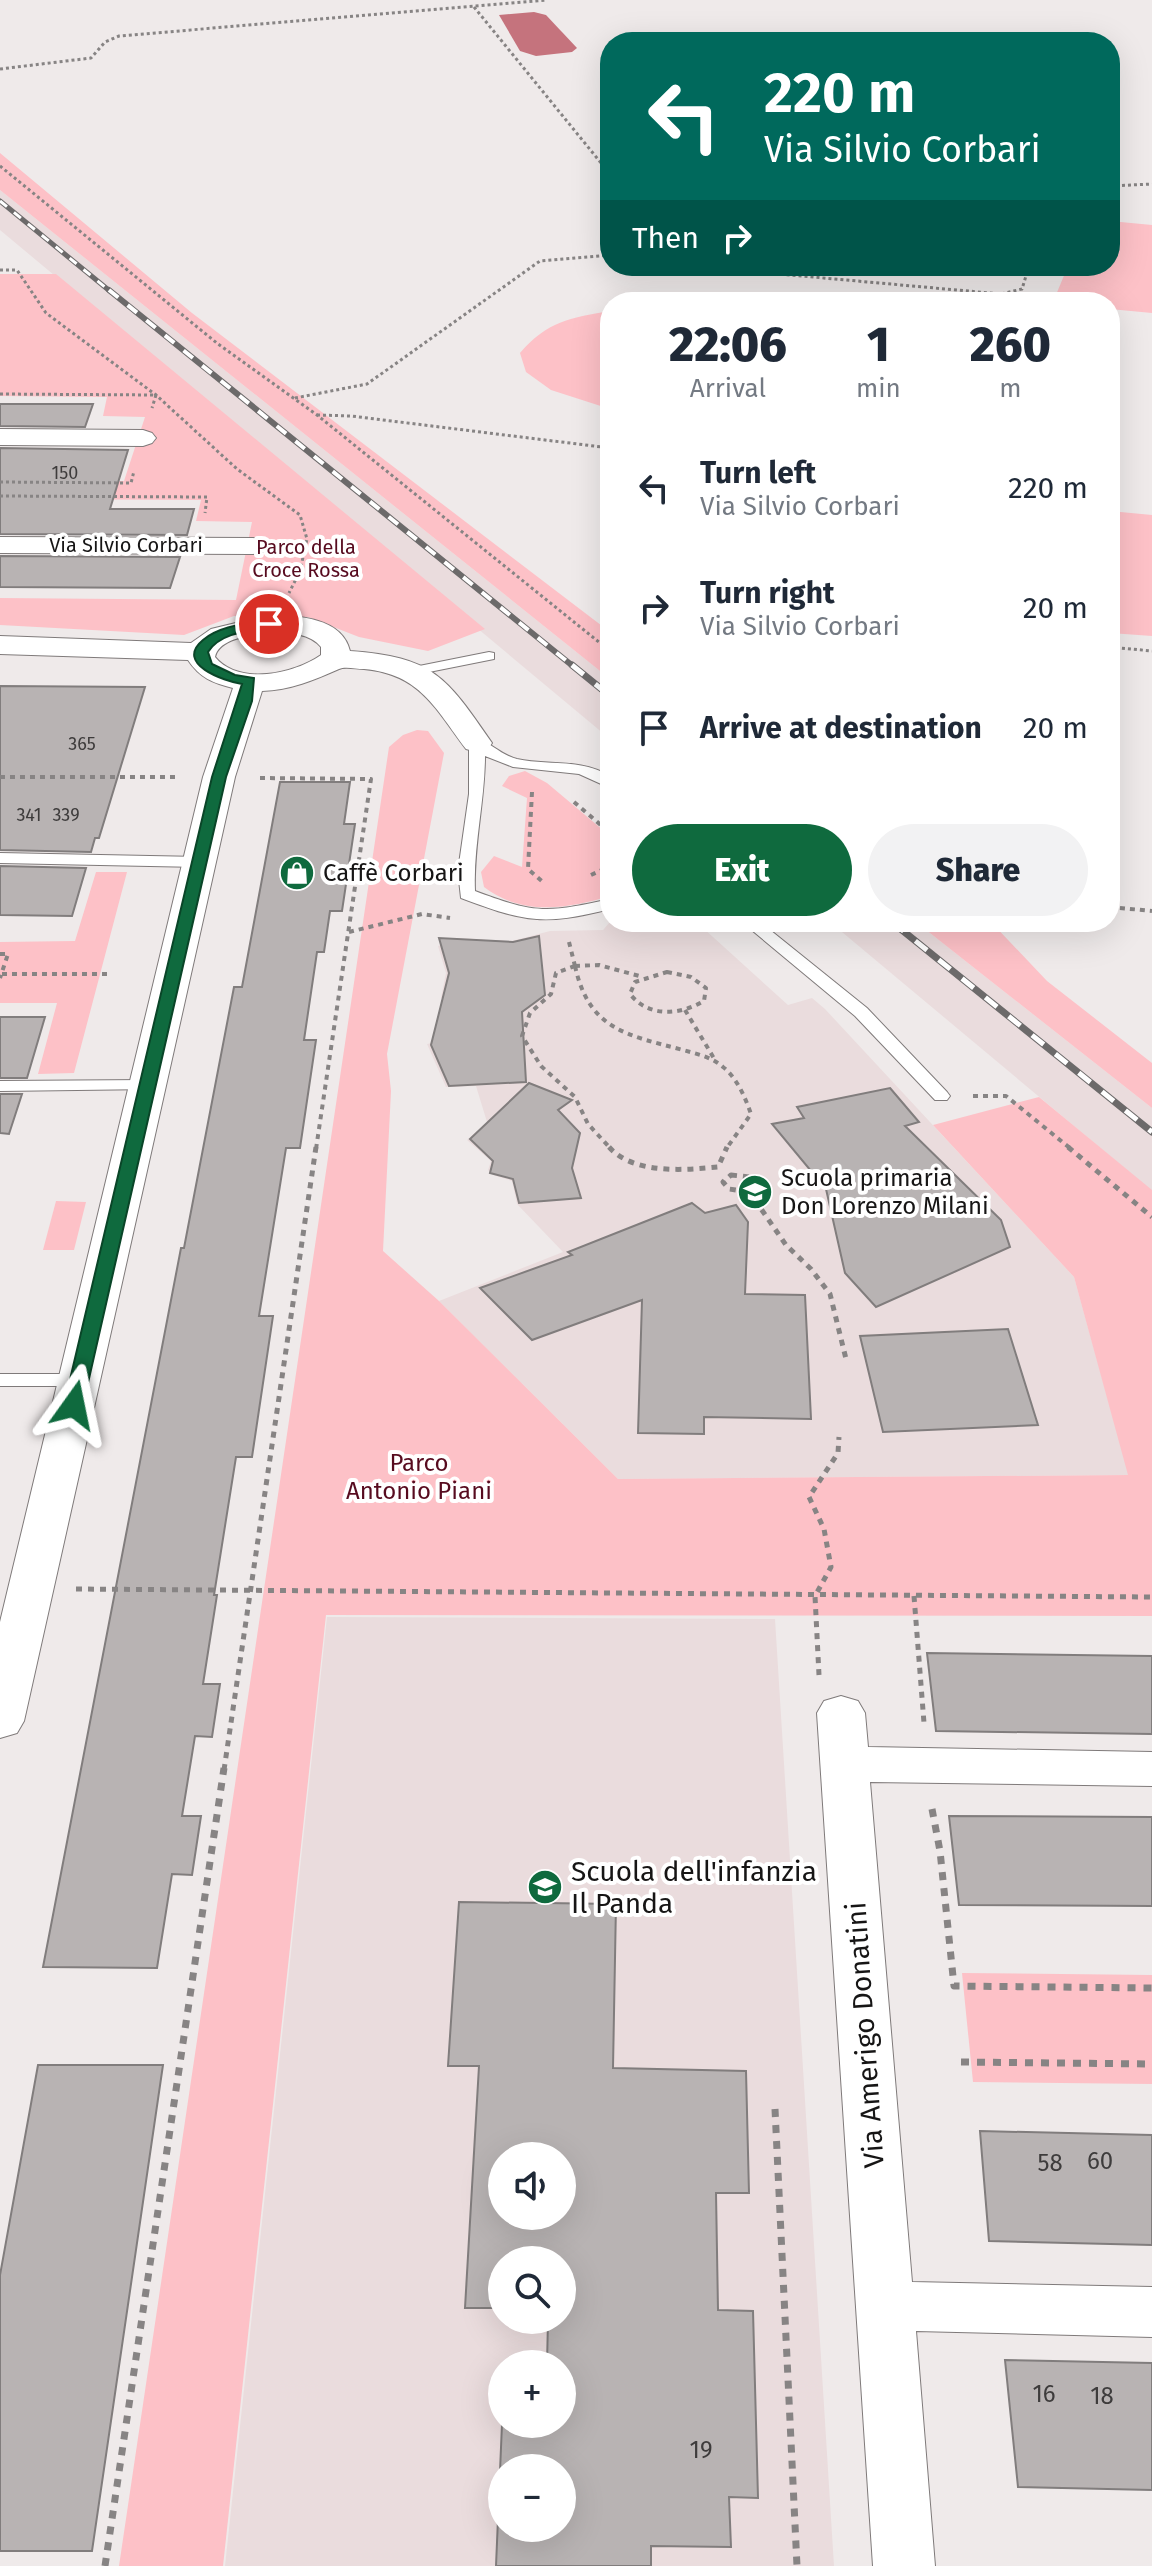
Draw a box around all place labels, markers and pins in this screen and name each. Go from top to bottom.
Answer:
pin [235,590,303,658]
shop icon: Caffè Corbari [278,854,316,892]
place label: Caffè Corbari [323,859,464,887]
place label: Scuola primaria Don Lorenzo Milani [781,1164,989,1220]
school or university icon: Scuola primaria Don Lorenzo Milani [736,1173,774,1211]
place label: Scuola dell'infanzia Il Panda [571,1855,817,1920]
school or university icon: Scuola dell'infanzia Il Panda [526,1868,564,1906]

